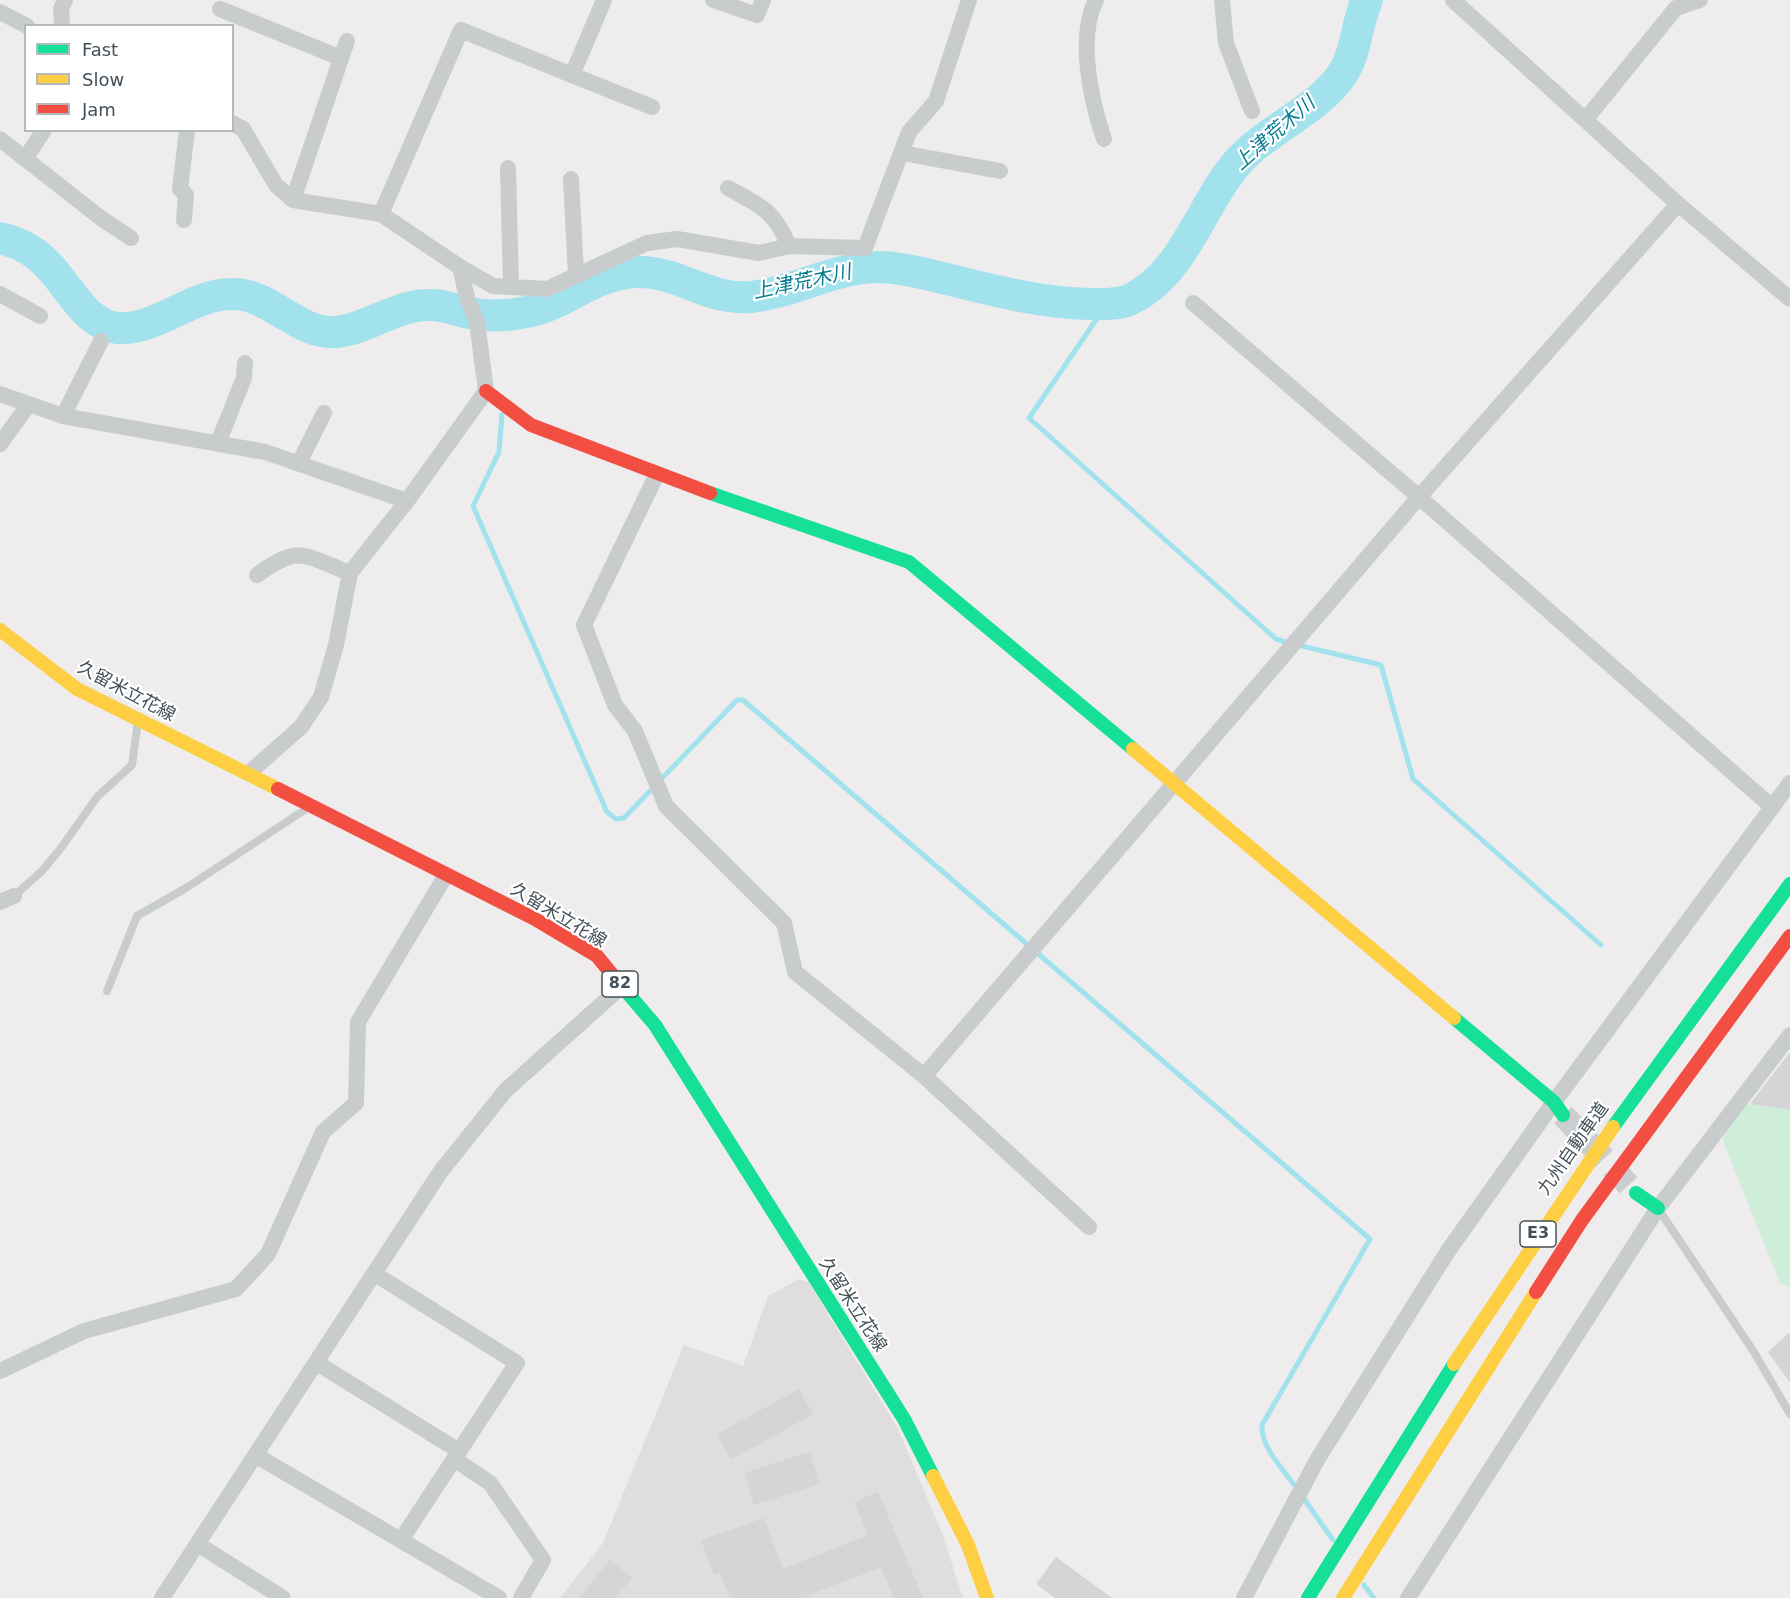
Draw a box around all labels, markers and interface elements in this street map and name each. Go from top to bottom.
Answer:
legend [24,24,234,132]
text: Fast [82,39,118,60]
text: Slow [82,69,124,90]
water label: 上津荒木川 [1229,92,1321,176]
text: Jam [82,99,116,120]
water label: 上津荒木川 [751,261,853,305]
street label: 久留米立花線 [73,657,179,727]
street label: 久留米立花線 [506,879,610,953]
road number: 82 [602,971,638,997]
street label: 九州自動車道 [1534,1099,1614,1199]
road number: E3 [1520,1221,1556,1247]
street label: 久留米立花線 [814,1254,890,1356]

